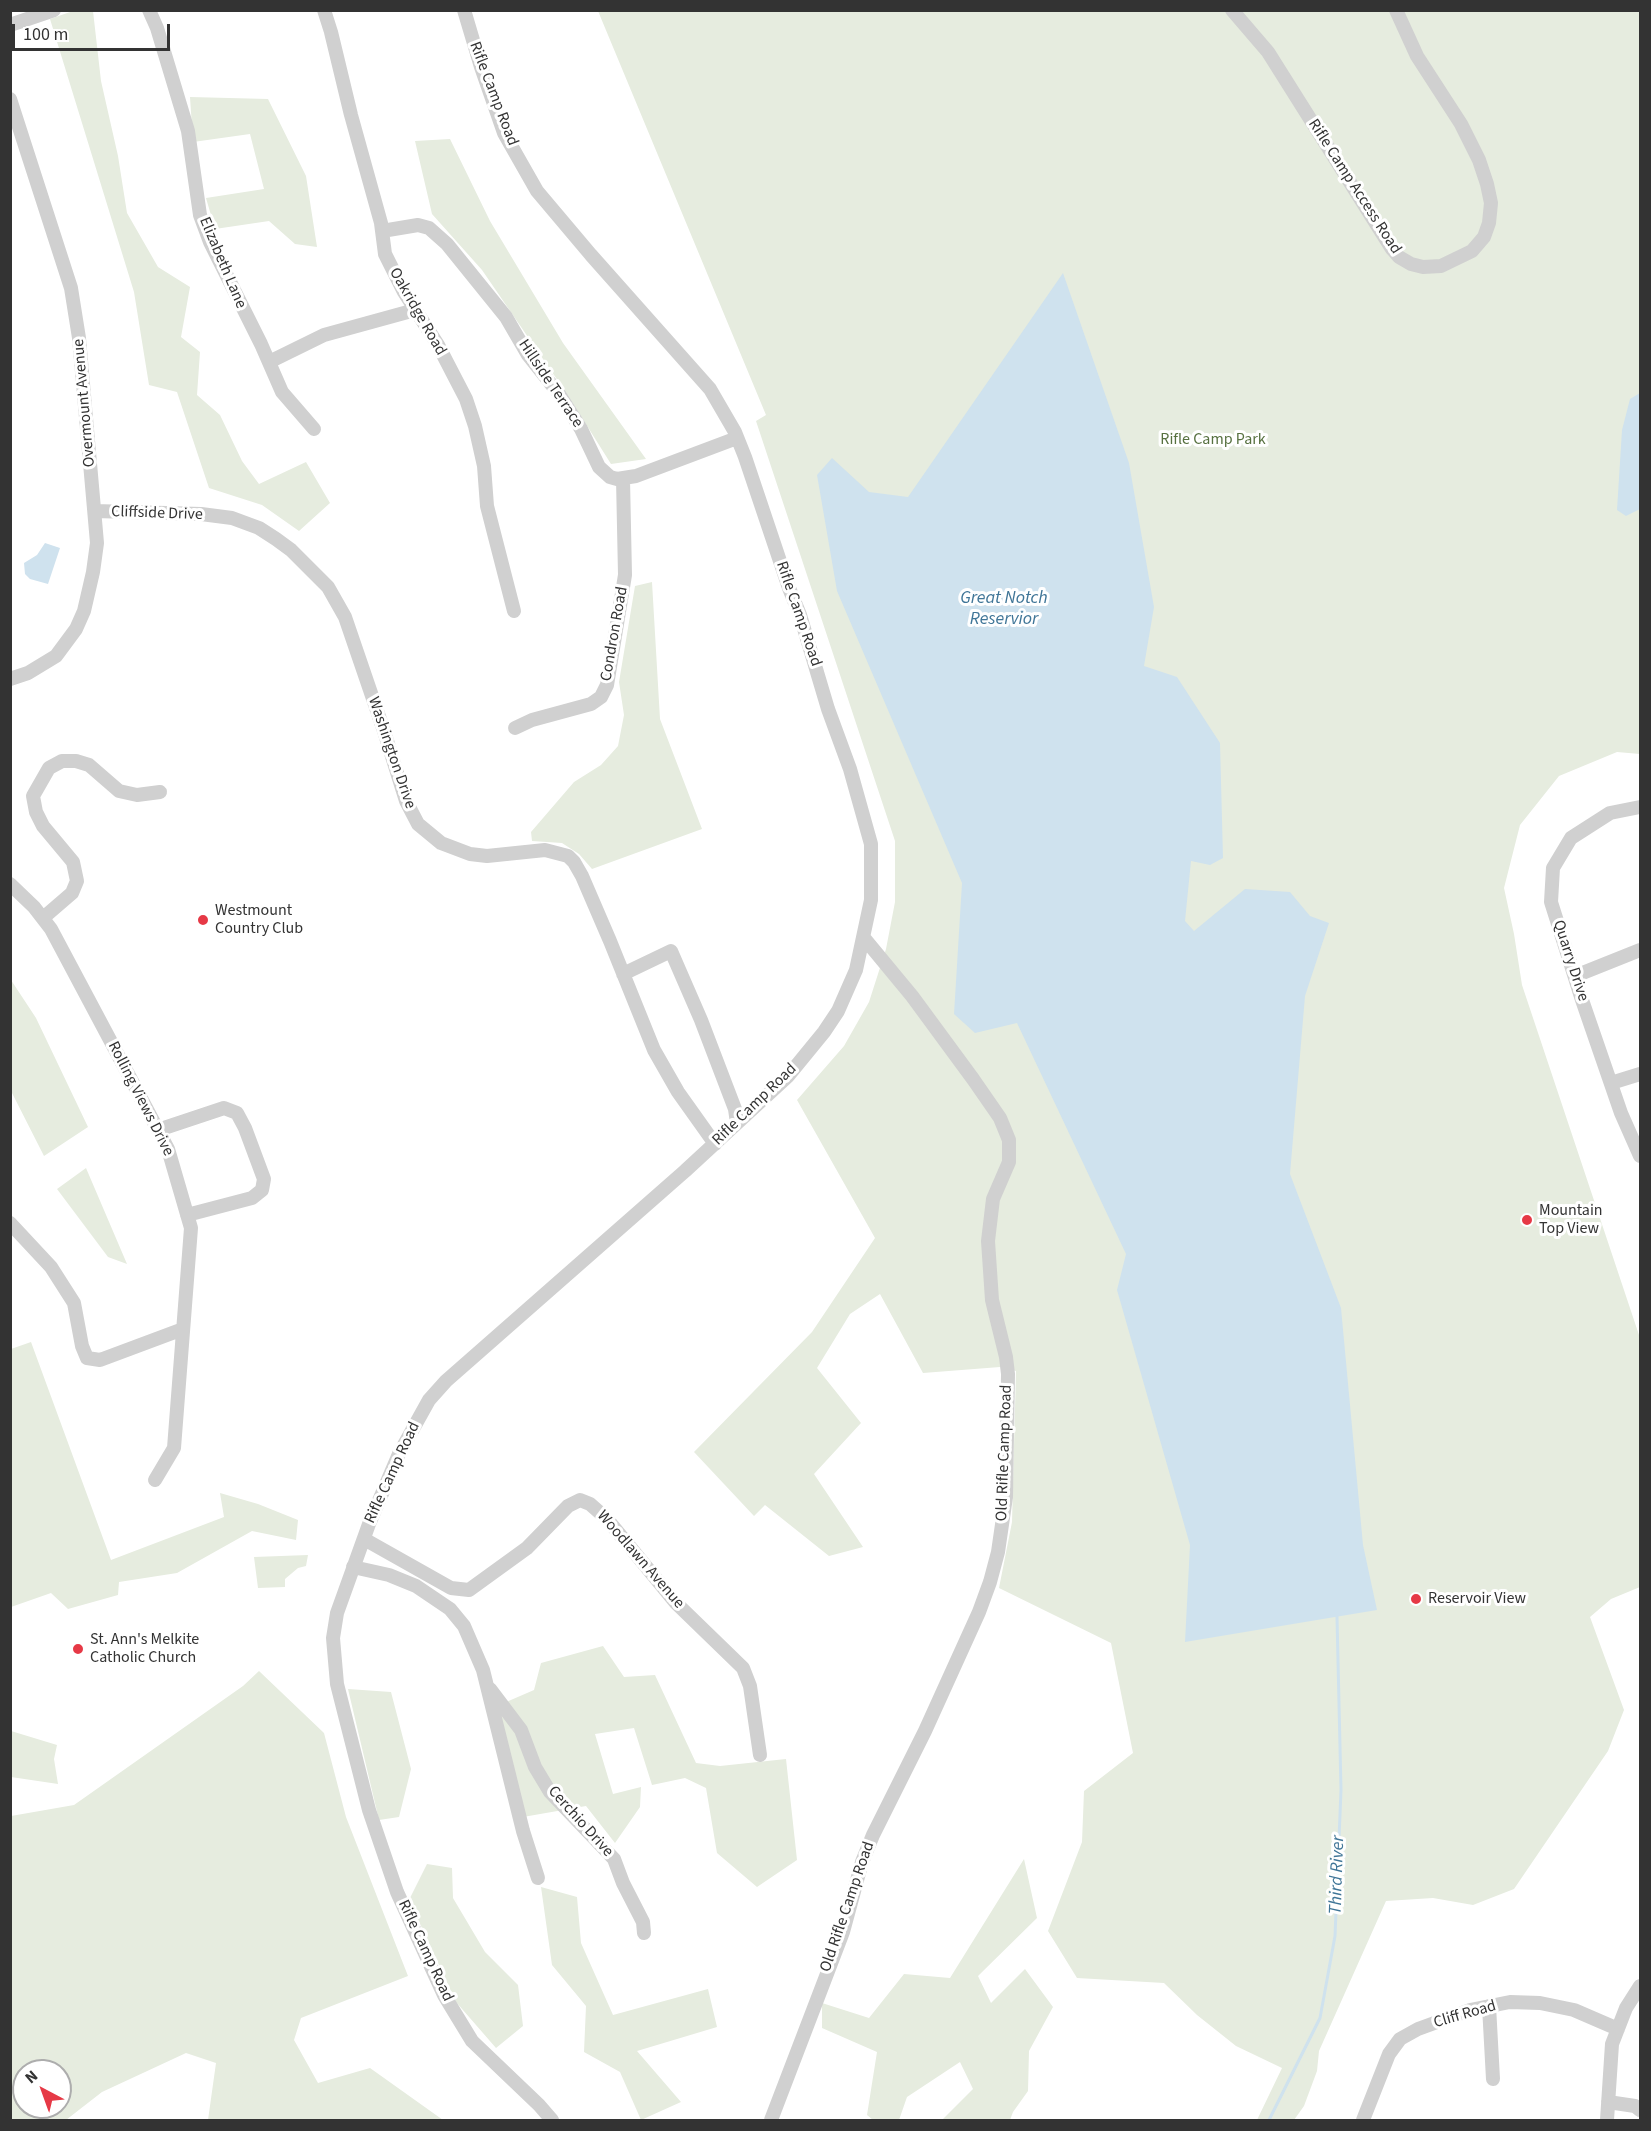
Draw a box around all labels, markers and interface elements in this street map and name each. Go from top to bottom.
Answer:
scale bar [15,12,172,50]
text: 100 m [23,22,68,47]
street label: Rifle Camp Road [464,39,522,149]
street label: Rifle Camp Access Road [1303,116,1405,258]
street label: Elizabeth Lane [194,214,250,312]
street label: Oakridge Road [384,265,450,359]
street label: Hillside Terrace [513,336,587,432]
street label: Overmount Avenue [70,338,100,468]
park label: Rifle Camp Park [1160,430,1266,450]
street label: Cliffside Drive [111,503,203,525]
street label: Rifle Camp Road [771,559,825,669]
street label: Condron Road [597,585,633,683]
water label: Great Notch Reservior [960,588,1048,630]
street label: Washington Drive [363,695,419,811]
place label: Westmount Country Club [215,901,303,939]
marker: Westmount Country Club [196,913,210,927]
street label: Quarry Drive [1548,918,1592,1004]
street label: Rolling Views Drive [103,1039,177,1159]
street label: Rifle Camp Road [709,1060,801,1150]
place label: Mountain Top View [1539,1201,1603,1239]
marker: Mountain Top View [1520,1213,1534,1227]
street label: Old Rifle Camp Road [993,1384,1017,1522]
street label: Rifle Camp Road [361,1419,425,1527]
street label: Woodlawn Avenue [592,1507,688,1613]
place label: Reservoir View [1428,1589,1526,1609]
marker: Reservoir View [1409,1592,1423,1606]
place label: St. Ann's Melkite Catholic Church [90,1630,199,1668]
marker: St. Ann's Melkite Catholic Church [71,1642,85,1656]
street label: Cerchio Drive [543,1783,617,1861]
water label: Third River [1326,1835,1350,1915]
street label: Old Rifle Camp Road [817,1839,879,1975]
street label: Rifle Camp Road [393,1897,457,2005]
street label: Cliff Road [1432,1997,1498,2033]
north arrow [12,2059,72,2119]
text: N [20,2065,43,2089]

